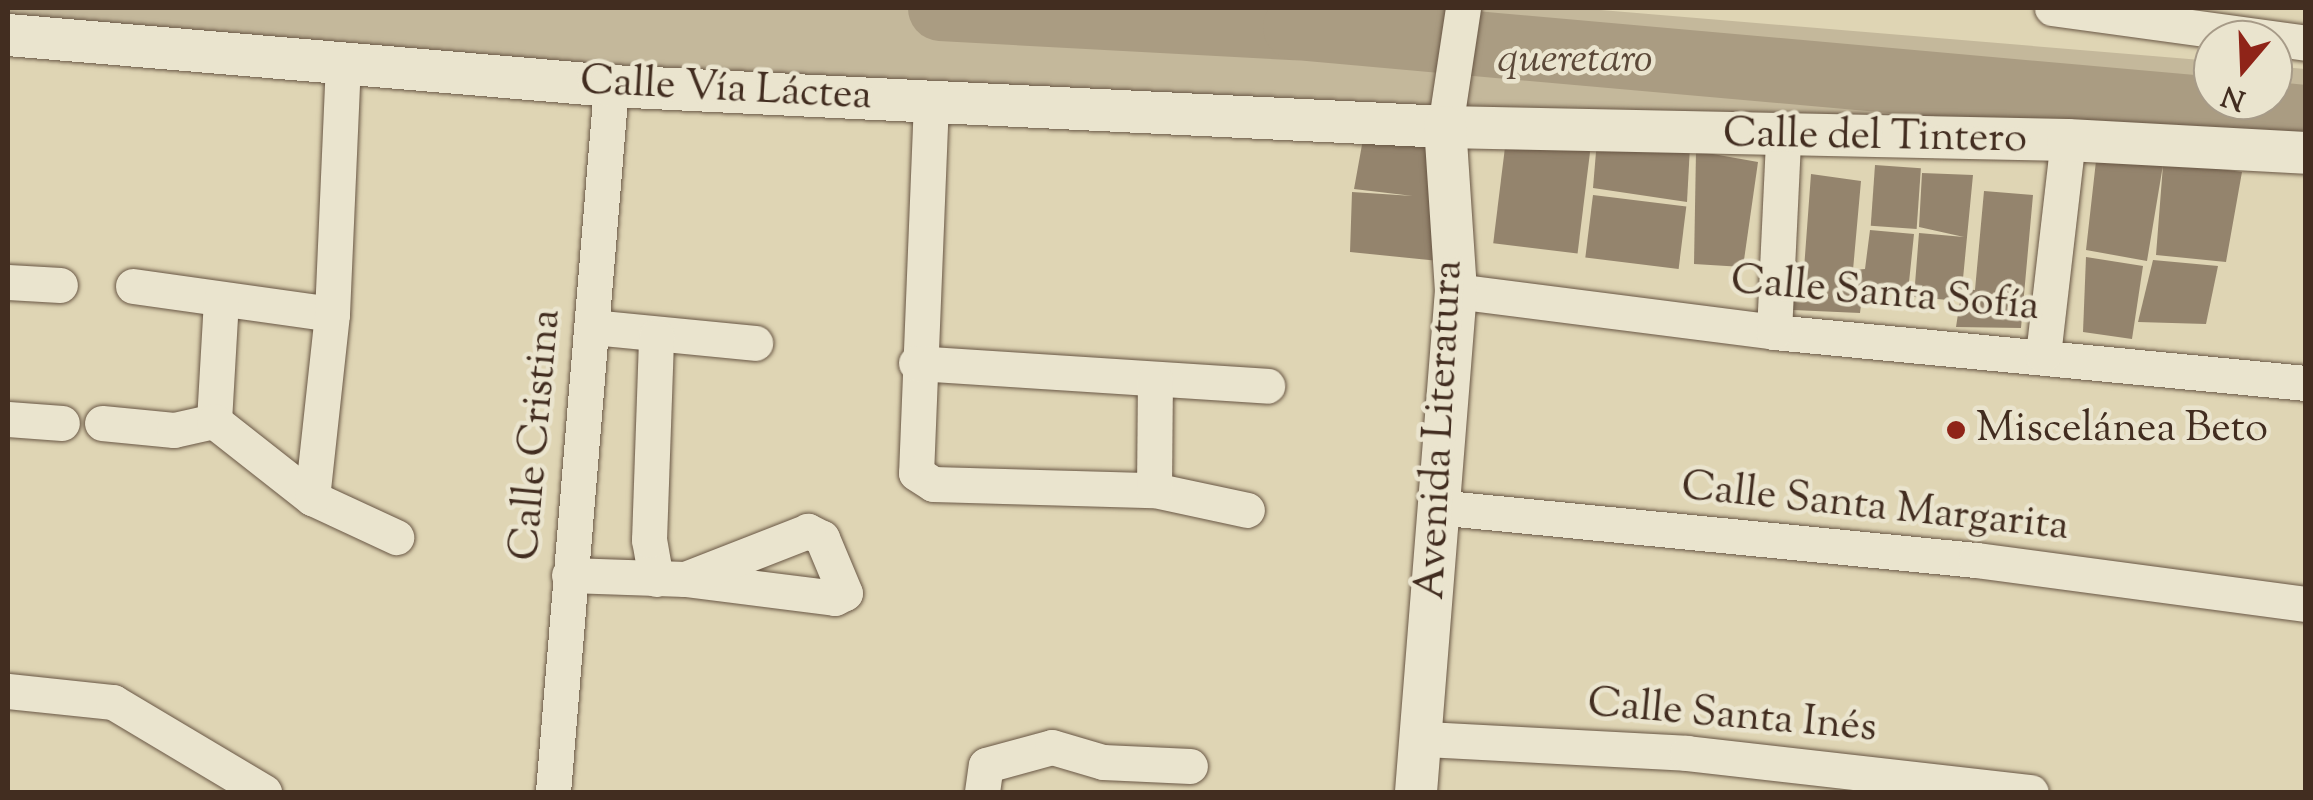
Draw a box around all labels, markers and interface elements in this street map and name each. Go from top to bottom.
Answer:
north arrow [2193,20,2293,120]
park label: queretaro [1498,36,1652,86]
street label: Calle Vía Láctea [579,57,873,123]
text: N [2217,74,2251,119]
street label: Calle del Tintero [1723,110,2027,166]
street label: Calle Santa Sofía [1729,256,2041,334]
street label: Avenida Literatura [1407,259,1475,601]
street label: Calle Cristina [501,307,573,563]
place label: Miscelánea Beto [1976,405,2268,455]
marker: Miscelánea Beto [1945,419,1967,441]
street label: Calle Santa Margarita [1679,463,2071,553]
street label: Calle Santa Inés [1585,679,1879,755]

